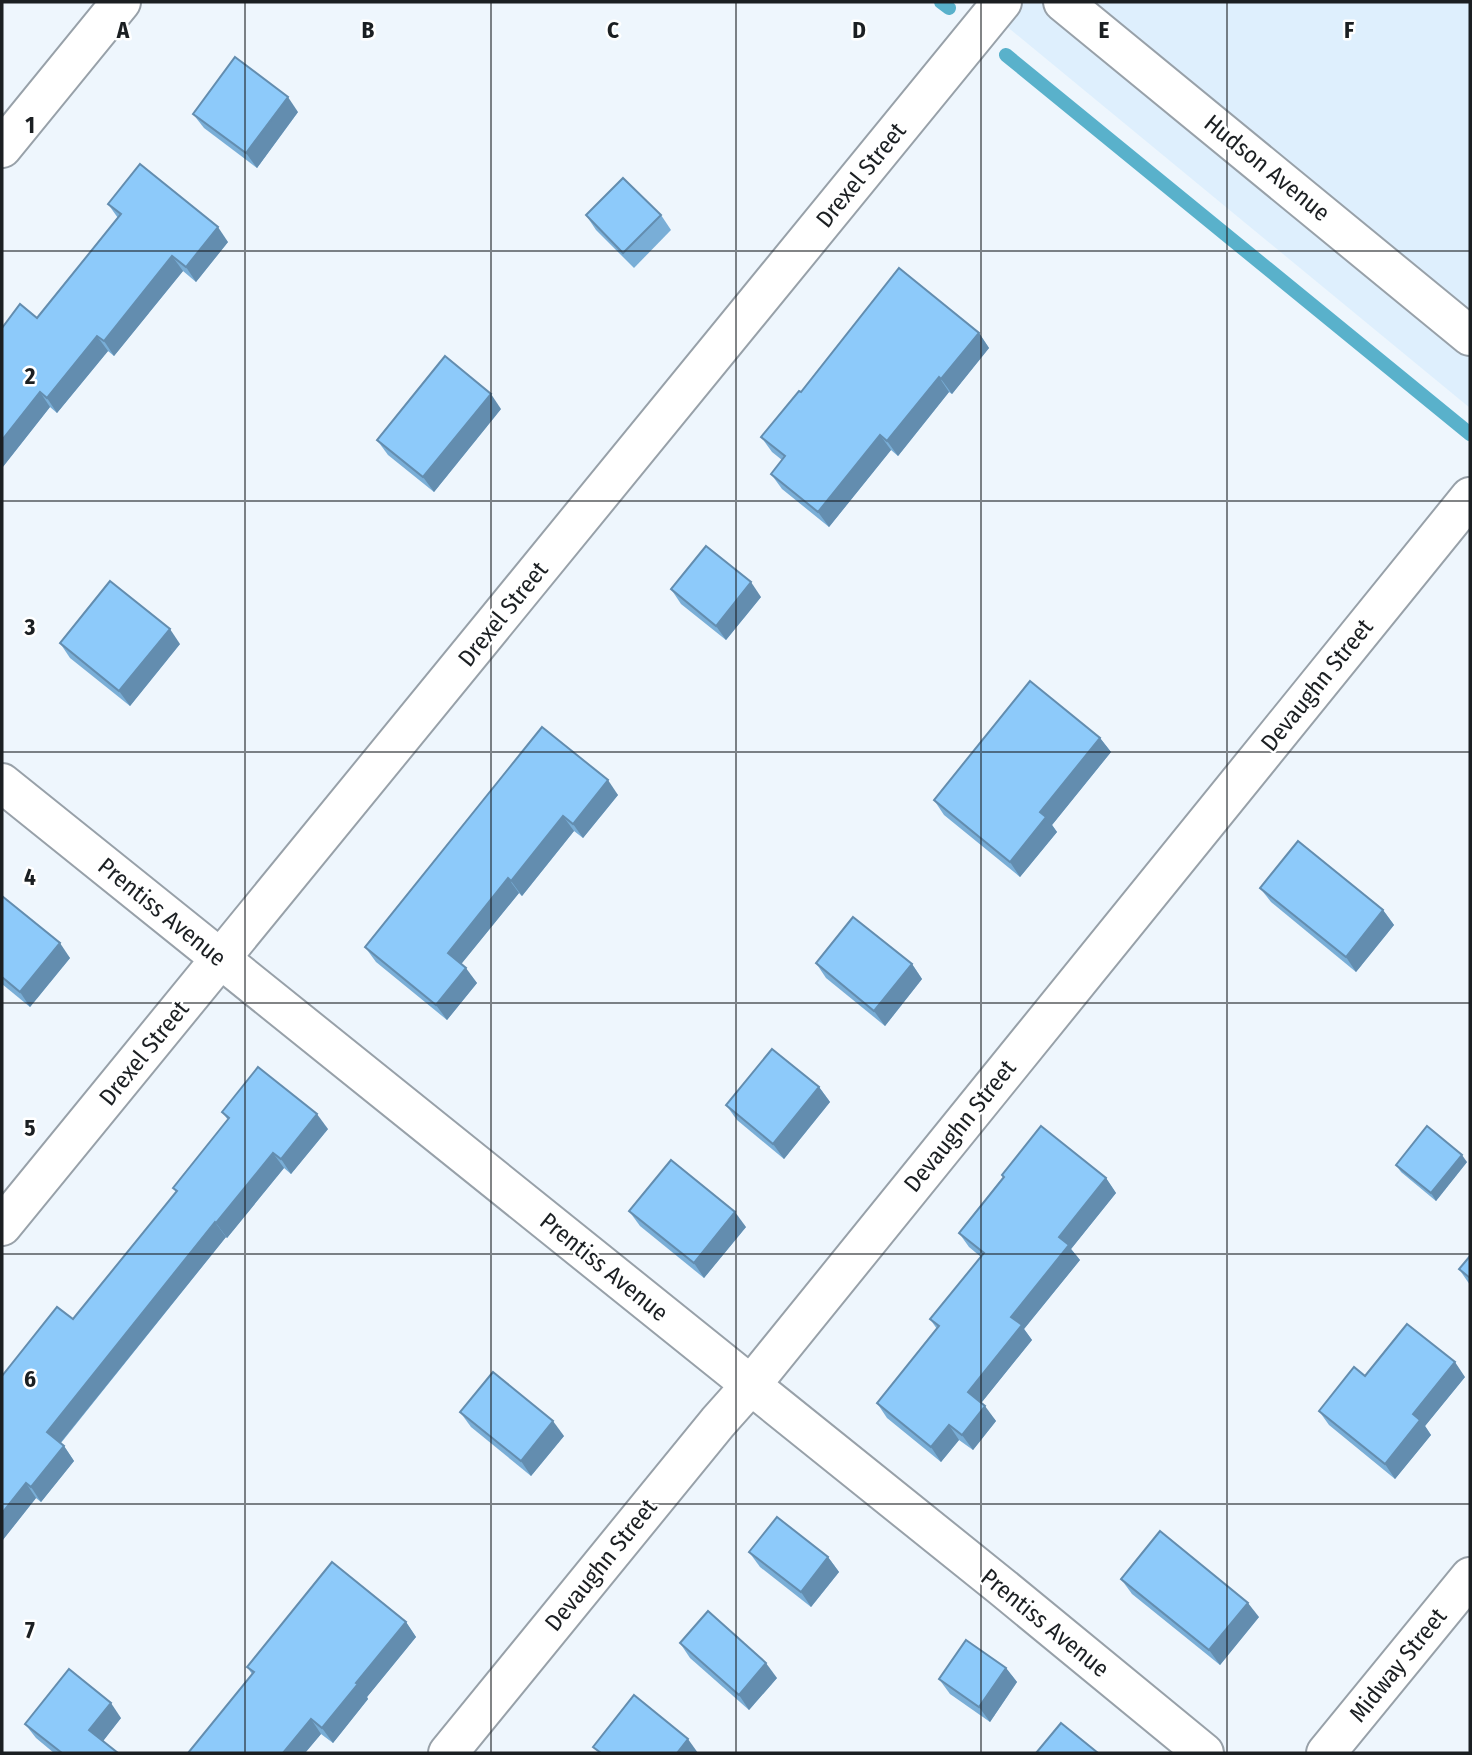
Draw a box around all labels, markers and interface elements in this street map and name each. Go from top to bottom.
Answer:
text: A [116,16,130,44]
text: B [362,16,375,44]
text: C [607,16,619,44]
text: D [852,16,866,44]
text: E [1099,16,1110,44]
text: F [1344,16,1354,44]
street label: Hudson Avenue [1199,109,1335,227]
text: 1 [25,111,35,139]
street label: Drexel Street [810,117,912,233]
text: 2 [24,362,36,390]
street label: Drexel Street [452,556,554,672]
text: 3 [24,613,36,641]
street label: Devaughn Street [1255,613,1379,757]
street label: Prentiss Avenue [92,852,232,972]
text: 4 [24,863,36,891]
street label: Drexel Street [93,995,195,1111]
street label: Devaughn Street [898,1054,1022,1198]
text: 5 [24,1114,36,1142]
street label: Prentiss Avenue [534,1207,674,1327]
text: 6 [24,1365,36,1393]
street label: Devaughn Street [539,1493,663,1637]
street label: Prentiss Avenue [975,1563,1115,1683]
street label: Midway Street [1344,1602,1452,1727]
text: 7 [25,1616,35,1644]

